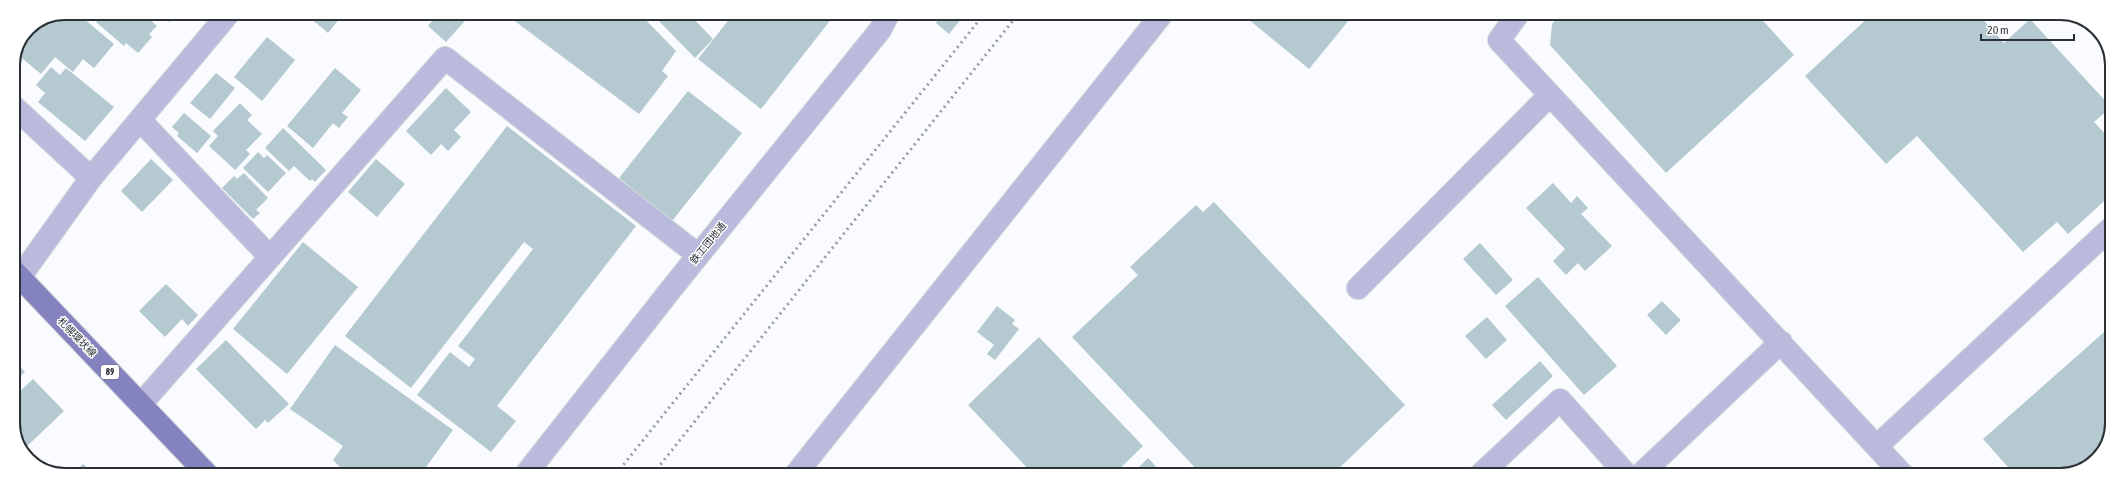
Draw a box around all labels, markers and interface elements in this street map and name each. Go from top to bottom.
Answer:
scale bar [1981,16,2074,42]
text: 20 m [1987,23,2009,37]
street label: 鉄工団地通 [688,220,728,266]
street label: 札幌環状線 [56,315,98,359]
road number: 89 [101,365,119,379]

